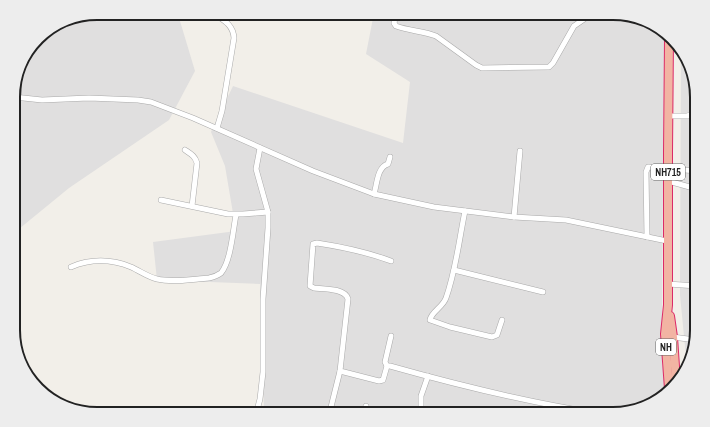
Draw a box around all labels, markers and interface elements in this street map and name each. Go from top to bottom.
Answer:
road number: NH715 [651,164,685,180]
road number: NH [656,339,676,355]

